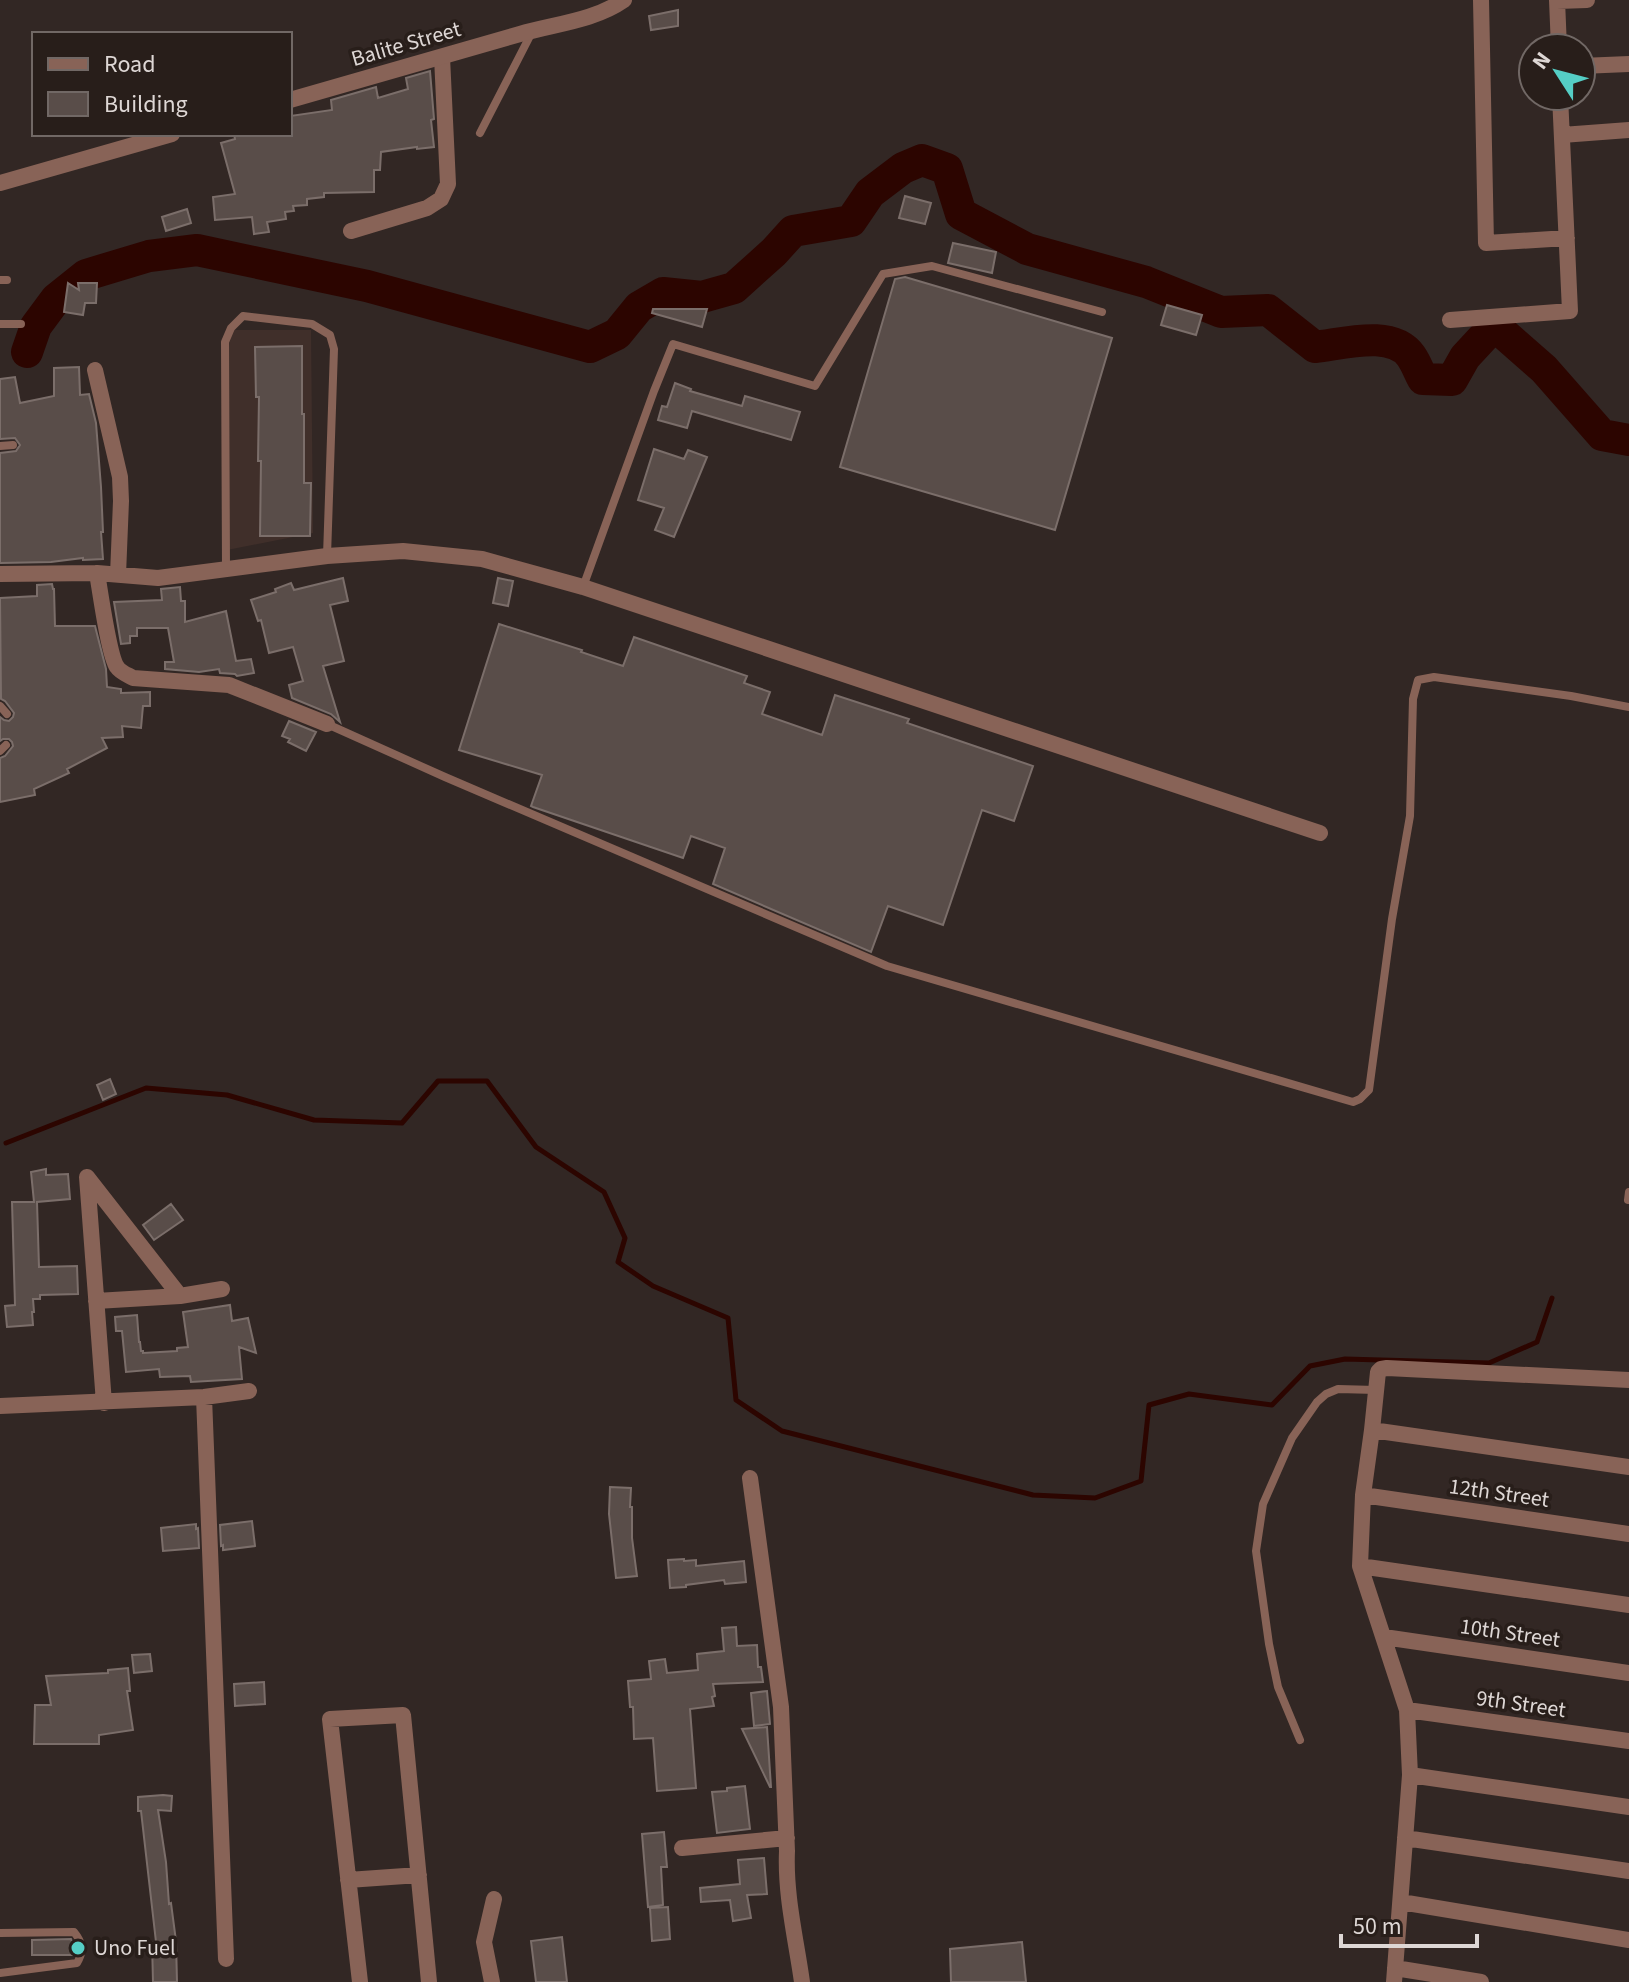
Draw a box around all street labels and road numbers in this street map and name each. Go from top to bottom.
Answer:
street label: Balite Street [347,13,465,75]
street label: 12th Street [1447,1470,1552,1516]
street label: 10th Street [1458,1610,1563,1656]
street label: 9th Street [1474,1682,1568,1726]

